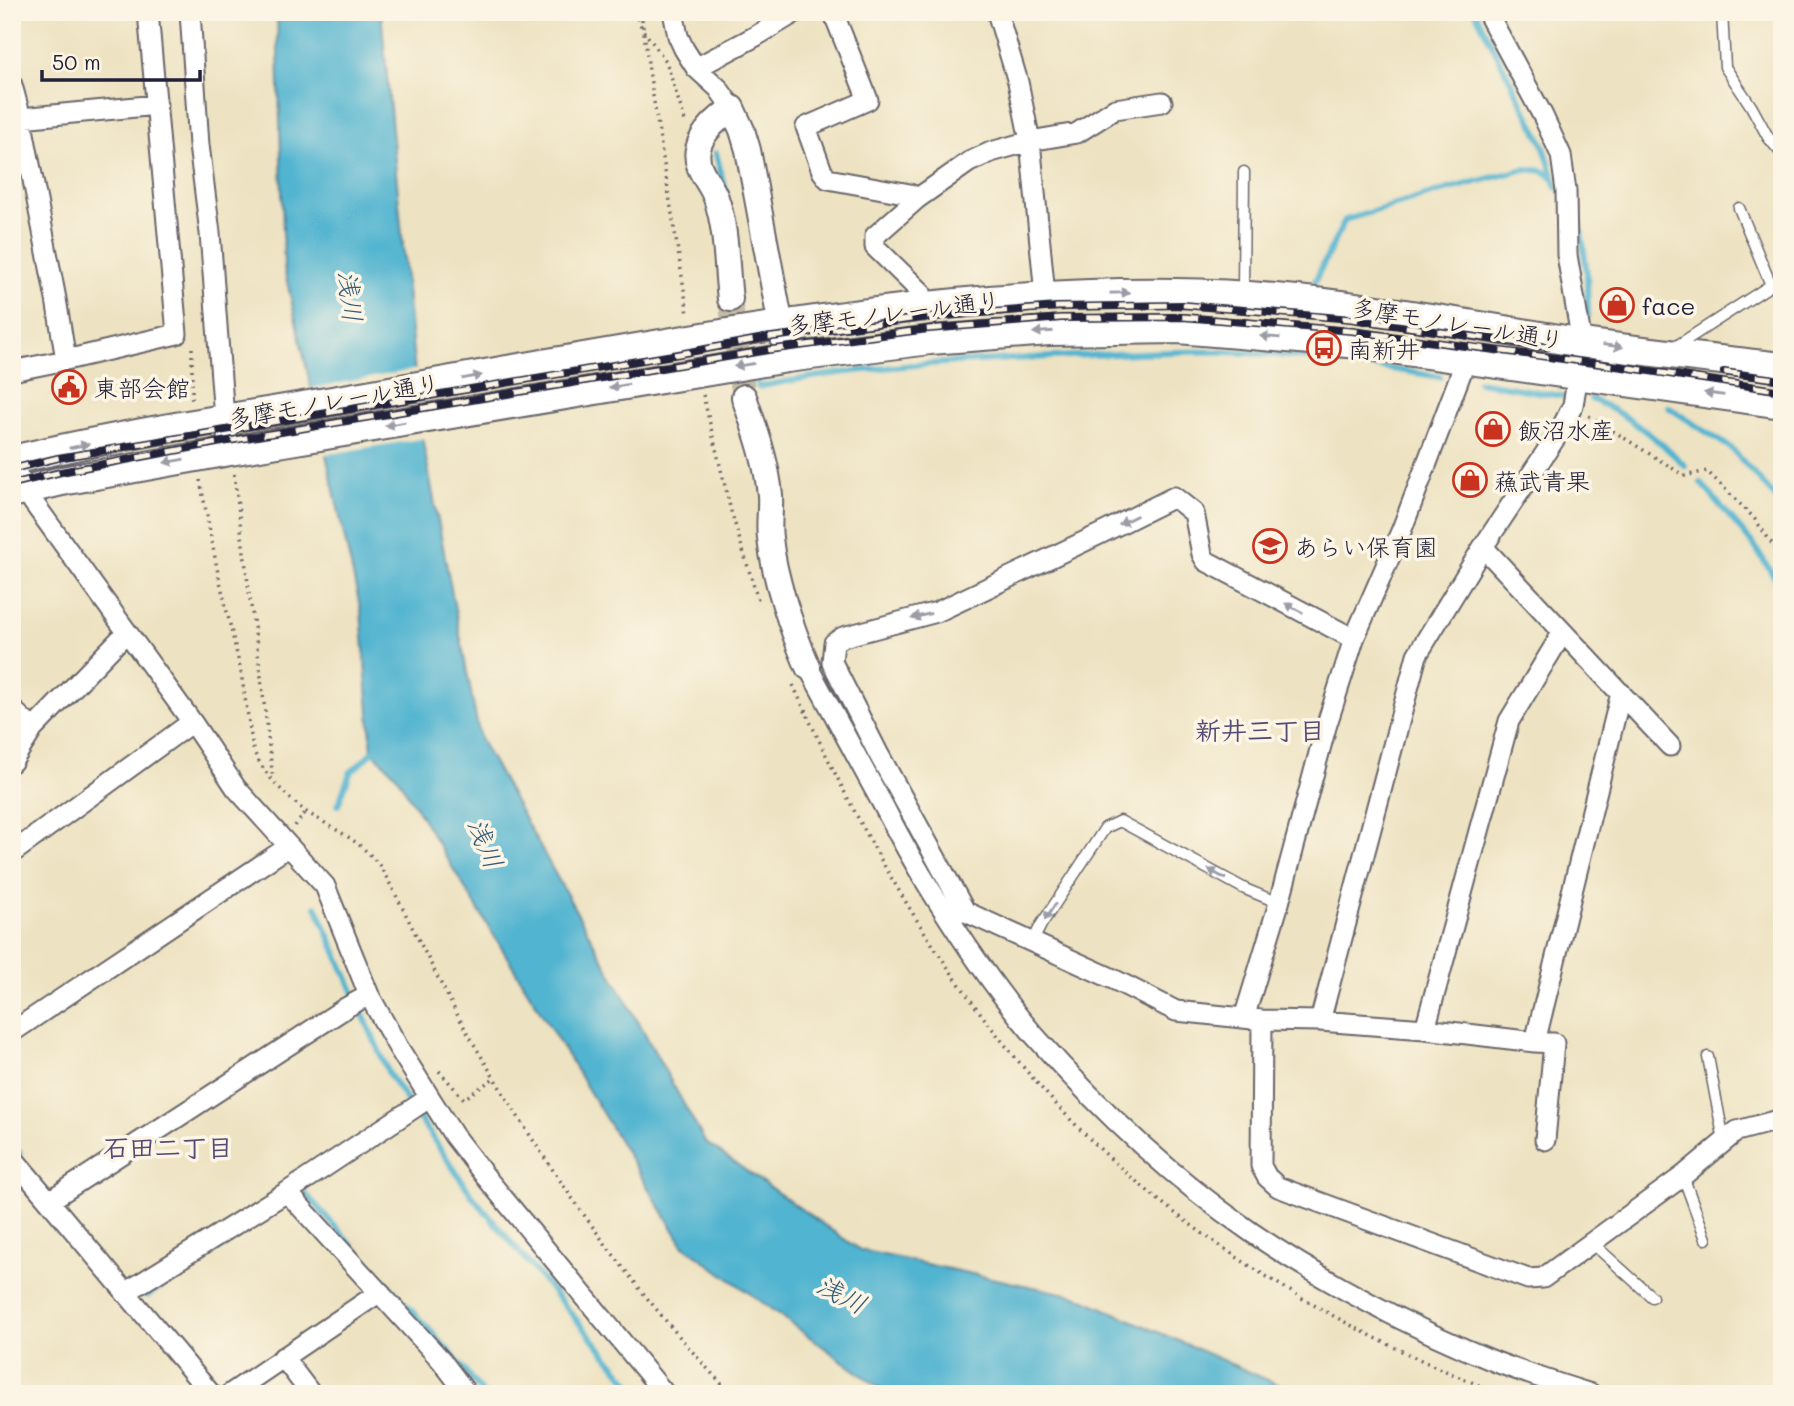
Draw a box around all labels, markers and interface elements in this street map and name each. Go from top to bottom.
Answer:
scale bar [42,38,200,82]
text: 50 m [52,48,101,75]
water label: 浅川 [331,268,371,324]
street label: 多摩モノレール通り [786,284,1002,340]
shop icon: face [1598,286,1636,324]
one-way arrow [1109,287,1131,298]
place label: face [1642,290,1695,321]
street label: 多摩モノレール通り [1350,291,1566,355]
one-way arrow [1032,326,1054,337]
bus stop icon: 南新井 [1305,329,1343,367]
one-way arrow [1259,331,1281,342]
place label: 南新井 [1348,333,1420,364]
one-way arrow [1602,341,1624,352]
one-way arrow [733,360,755,371]
street label: 多摩モノレール通り [226,366,442,434]
public building icon: 東部会館 [50,368,88,406]
one-way arrow [461,371,483,382]
place label: 東部会館 [94,372,190,403]
one-way arrow [608,381,630,392]
one-way arrow [1703,388,1725,399]
shop icon: 飯沼水産 [1474,410,1512,448]
place label: 飯沼水産 [1518,414,1614,445]
one-way arrow [384,419,406,430]
one-way arrow [68,440,90,451]
one-way arrow [163,456,185,467]
shop icon: 蘓武青果 [1451,461,1489,499]
place label: 蘓武青果 [1494,465,1590,496]
one-way arrow [1118,515,1138,526]
school or university icon: あらい保育園 [1251,527,1289,565]
place label: あらい保育園 [1294,531,1438,562]
one-way arrow [1284,602,1304,614]
one-way arrow [910,611,932,622]
district label: 新井三丁目 [1195,713,1325,747]
water label: 浅川 [460,812,512,874]
one-way arrow [1208,868,1227,880]
one-way arrow [1044,902,1057,921]
district label: 石田二丁目 [103,1130,233,1164]
water label: 浅川 [811,1267,873,1321]

